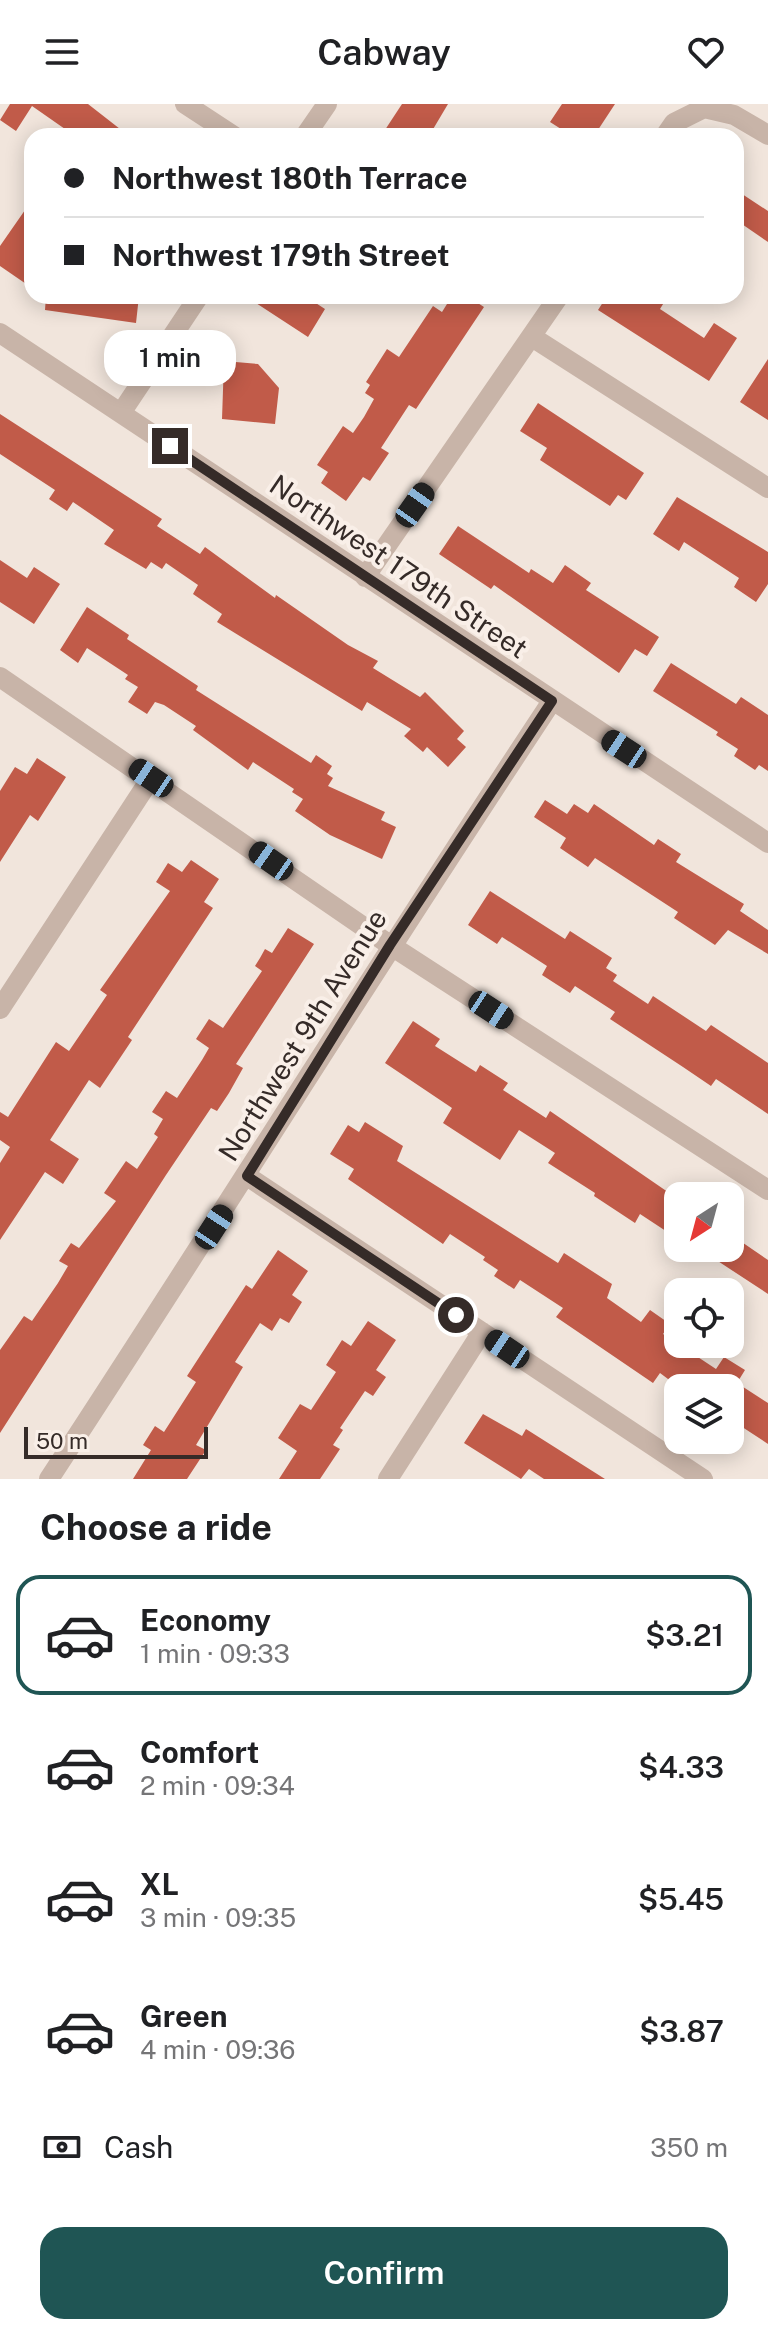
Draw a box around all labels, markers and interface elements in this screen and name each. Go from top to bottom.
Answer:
icon: menu [40,30,84,74]
icon: heart [684,30,728,74]
text: Cabway [317,31,451,73]
text: Northwest 180th Terrace [112,160,467,196]
text: Northwest 179th Street [112,237,450,273]
callout: 1 min [104,330,236,386]
text: 1 min [139,342,201,373]
route end [152,428,188,464]
street label: Northwest 179th Street [264,467,534,665]
car [391,478,439,532]
car [597,726,651,772]
car [124,755,178,801]
car [244,837,298,885]
street label: Northwest 9th Avenue [211,903,393,1167]
car [464,987,518,1033]
north arrow [664,1182,744,1262]
map controls [664,1182,744,1454]
car [191,1200,237,1254]
button: locate [664,1278,744,1358]
route start [438,1297,474,1333]
car [480,1326,534,1372]
button: layers [664,1374,744,1454]
scale bar [24,1423,208,1459]
text: 50 m [36,1428,88,1454]
text: Choose a ride [40,1506,272,1548]
icon: car [44,1599,116,1671]
text: Economy [140,1602,271,1638]
text: $3.21 [645,1617,724,1653]
text: 1 min · 09:33 [140,1638,290,1669]
icon: car [44,1731,116,1803]
text: Comfort [140,1734,259,1770]
text: $4.33 [638,1749,724,1785]
text: 2 min · 09:34 [140,1770,295,1801]
icon: car [44,1863,116,1935]
text: XL [140,1866,179,1902]
text: $5.45 [638,1881,724,1917]
text: 3 min · 09:35 [140,1902,296,1933]
icon: car [44,1995,116,2067]
text: Green [140,1998,227,2034]
text: $3.87 [639,2013,724,2049]
text: 4 min · 09:36 [140,2034,295,2065]
icon: cash [40,2125,84,2169]
text: Cash [104,2129,173,2165]
text: 350 m [650,2132,728,2163]
button: Confirm [40,2227,728,2319]

